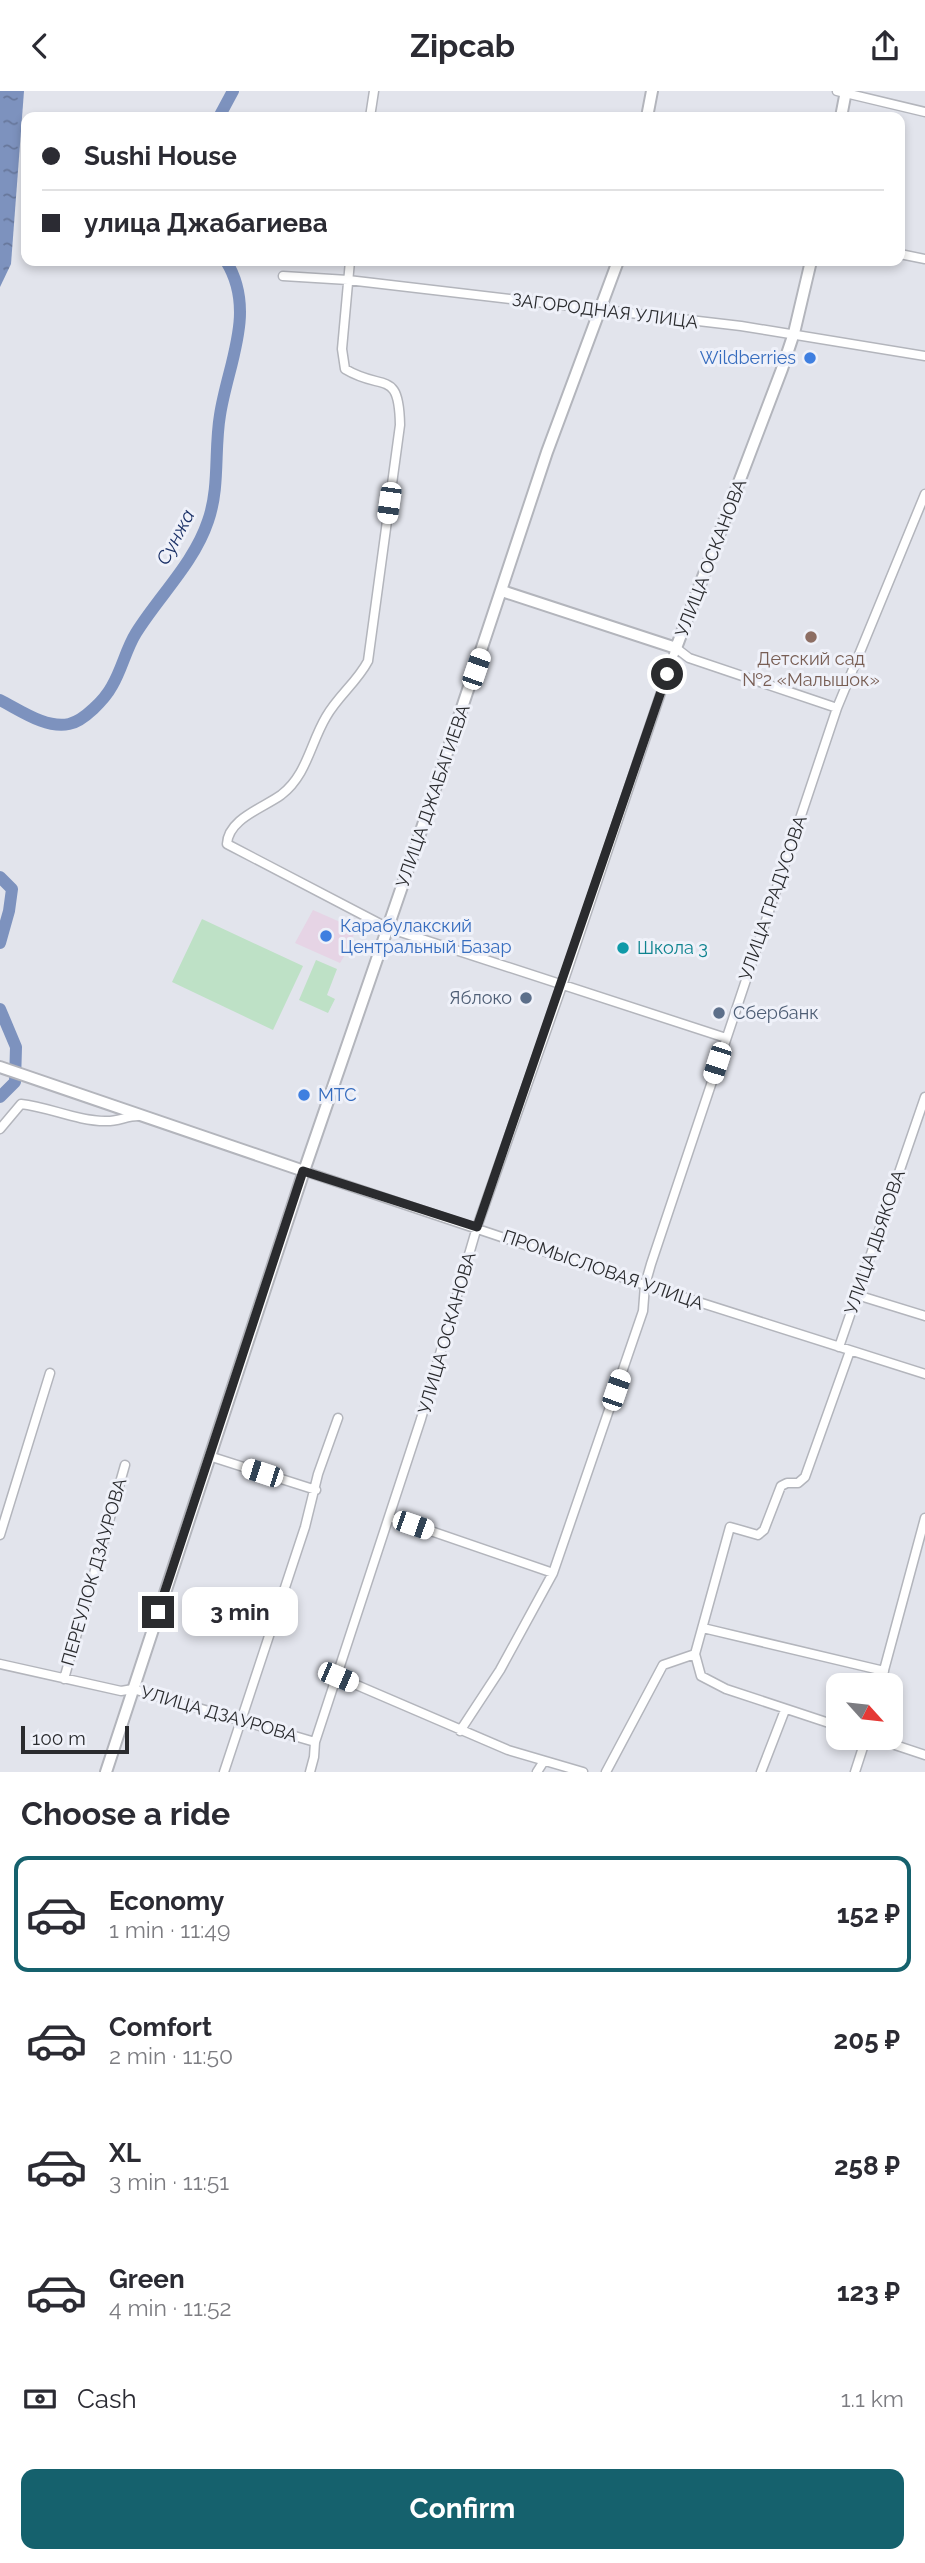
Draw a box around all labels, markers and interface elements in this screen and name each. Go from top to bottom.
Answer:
icon: back [21,27,59,65]
text: Zipcab [410,27,515,64]
icon: share [866,27,904,65]
text: Sushi House [84,141,237,171]
text: улица Джабагиева [84,208,328,238]
street label: ЗАГОРОДНАЯ УЛИЦА [511,289,699,332]
place label: Wildberries [700,347,796,368]
marker: Wildberries [802,350,818,366]
street label: УЛИЦА ОСКАНОВА [671,476,750,640]
car [376,481,403,525]
water label: Сунжа [151,506,199,568]
marker: Детский сад №2 «Малышок» [803,629,819,645]
car [460,646,493,692]
place label: Детский сад №2 «Малышок» [742,648,880,690]
route start [651,658,683,690]
street label: УЛИЦА ДЖАБАГИЕВА [391,702,474,890]
street label: УЛИЦА ГРАДУСОВА [734,813,811,983]
place label: Карабулакский Центральный Базар [340,915,512,957]
marker: Карабулакский Центральный Базар [318,928,334,944]
place label: Школа 3 [637,937,708,958]
marker: Школа 3 [615,940,631,956]
place label: Яблоко [449,987,512,1008]
marker: Яблоко [518,990,534,1006]
place label: Сбербанк [733,1002,819,1023]
marker: Сбербанк [711,1005,727,1021]
car [701,1040,734,1086]
place label: МТС [318,1084,357,1105]
marker: МТС [296,1087,312,1103]
street label: УЛИЦА ДЬЯКОВА [840,1167,909,1317]
street label: ПРОМЫСЛОВАЯ УЛИЦА [500,1225,706,1314]
street label: УЛИЦА ОСКАНОВА [413,1250,480,1416]
car [600,1367,633,1413]
car [239,1457,286,1489]
street label: ПЕРЕУЛОК ДЗАУРОВА [57,1476,130,1668]
car [390,1508,437,1542]
callout: 3 min [182,1587,298,1637]
route end [142,1596,174,1628]
text: 3 min [210,1598,270,1625]
car [315,1659,362,1695]
north arrow [826,1673,903,1750]
map controls [826,1673,903,1750]
street label: УЛИЦА ДЗАУРОВА [138,1681,300,1746]
scale bar [21,1723,130,1755]
text: 100 m [32,1727,86,1749]
text: Choose a ride [21,1795,230,1832]
icon: car [25,1883,88,1946]
text: Economy [109,1886,224,1916]
text: 152 ₽ [837,1899,900,1929]
text: 1 min · 11:49 [109,1916,230,1943]
icon: car [25,2009,88,2072]
text: Comfort [109,2012,212,2042]
text: 205 ₽ [834,2025,900,2055]
text: 2 min · 11:50 [109,2042,233,2069]
icon: car [25,2135,88,2198]
text: XL [109,2138,141,2168]
text: 258 ₽ [834,2151,900,2181]
text: 3 min · 11:51 [109,2168,229,2195]
icon: car [25,2261,88,2324]
text: Green [109,2264,185,2294]
text: 123 ₽ [837,2277,900,2307]
text: 4 min · 11:52 [109,2294,232,2321]
icon: cash [21,2380,59,2418]
text: Cash [77,2384,137,2414]
text: 1.1 km [841,2385,904,2412]
button: Confirm [21,2469,904,2549]

